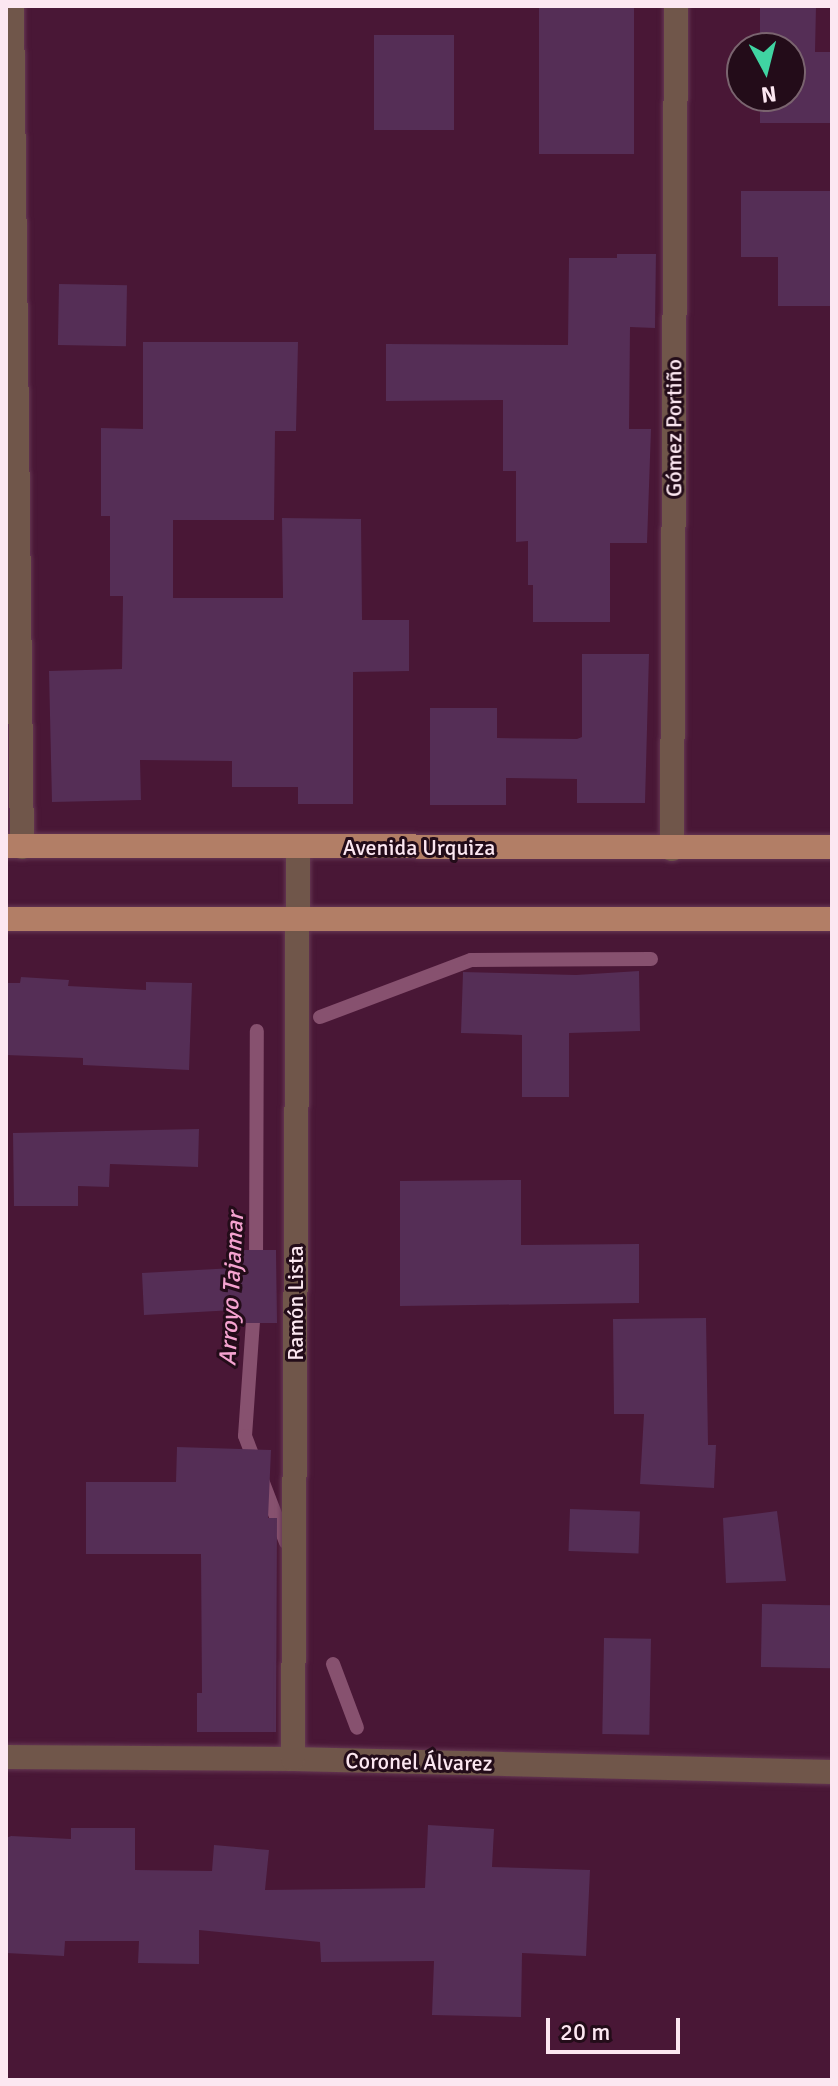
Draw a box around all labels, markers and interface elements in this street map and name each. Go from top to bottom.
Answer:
north arrow [726,32,806,112]
text: N [759,80,778,109]
street label: Gómez Portiño [661,359,687,497]
street label: Avenida Urquiza [343,835,495,861]
water label: Arroyo Tajamar [214,1211,250,1367]
street label: Ramón Lista [283,1245,309,1361]
street label: Coronel Álvarez [345,1748,493,1776]
scale bar [550,2002,684,2052]
text: 20 m [560,2017,610,2047]

